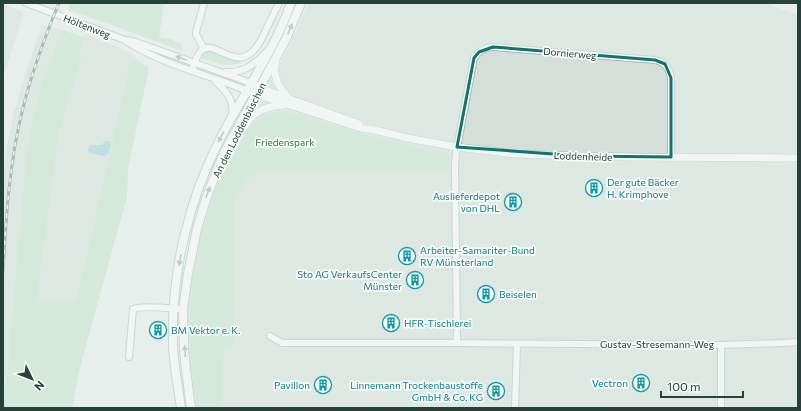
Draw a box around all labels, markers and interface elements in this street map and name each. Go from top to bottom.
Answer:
street label: Höltenweg [62,12,113,41]
one-way arrow [287,23,293,35]
street label: Dornierweg [543,45,598,61]
one-way arrow [175,55,187,61]
street label: An den Loddenbüschen [210,80,268,180]
one-way arrow [218,131,225,143]
park label: Friedenspark [255,136,315,148]
street label: Loddenheide [553,149,613,163]
place label: Der gute Bäcker H. Krimphove [607,176,679,200]
building icon: Der gute Bäcker H. Krimphove [584,178,604,198]
one-way arrow [206,185,212,197]
place label: Auslieferdepot von DHL [433,190,500,214]
building icon: Auslieferdepot von DHL [503,192,523,212]
place label: Arbeiter-Samariter-Bund RV Münsterland [420,244,535,268]
building icon: Arbeiter-Samariter-Bund RV Münsterland [397,246,417,266]
one-way arrow [177,254,183,266]
place label: Sto AG VerkaufsCenter Münster [297,268,402,292]
building icon: Sto AG VerkaufsCenter Münster [405,270,425,290]
building icon: Beiselen [476,284,496,304]
place label: Beiselen [499,288,537,300]
building icon: HFR-Tischlerei [381,313,401,333]
place label: HFR-Tischlerei [404,317,471,329]
building icon: BM Vektor e. K. [148,320,168,340]
place label: BM Vektor e. K. [171,324,240,336]
street label: Gustav-Stresemann-Weg [600,338,715,350]
one-way arrow [181,345,188,357]
north arrow [12,359,52,399]
building icon: Vectron [631,373,651,393]
scale bar [661,373,743,399]
building icon: Pavillon [313,375,333,395]
place label: Vectron [592,377,628,389]
text: N [32,379,47,394]
place label: Pavillon [274,379,310,391]
place label: Linnemann Trockenbaustoffe GmbH & Co. KG [350,379,483,403]
text: 100 m [667,379,701,393]
building icon: Linnemann Trockenbaustoffe GmbH & Co. KG [486,381,506,401]

